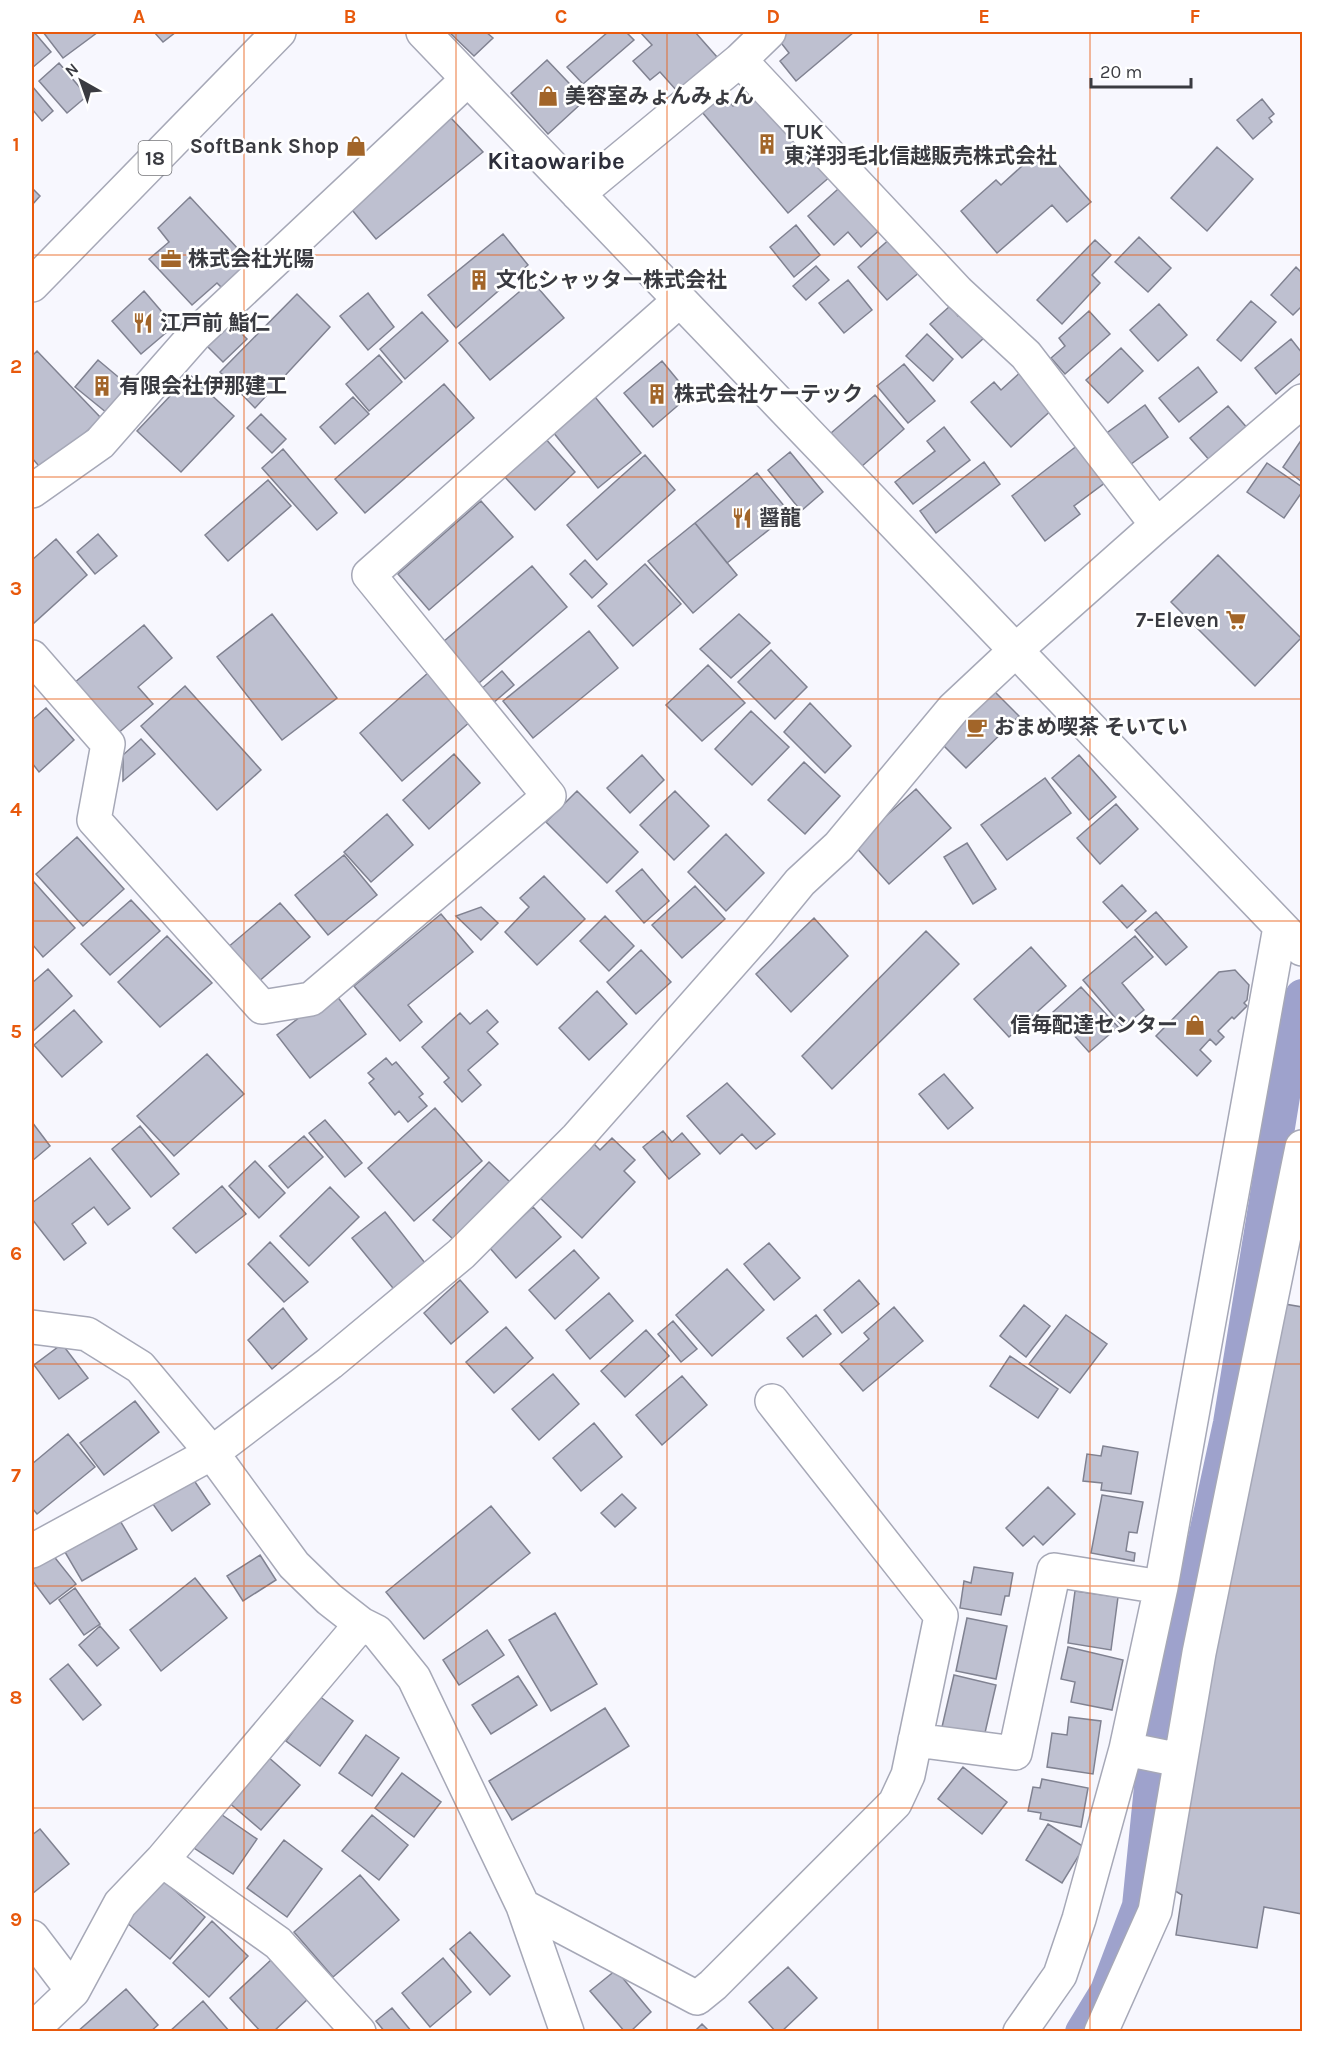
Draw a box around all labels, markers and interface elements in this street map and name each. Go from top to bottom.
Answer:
text: A [133,5,146,28]
text: B [344,5,356,28]
text: C [555,5,567,28]
text: D [766,5,780,28]
text: E [978,5,990,28]
text: F [1190,5,1201,28]
north arrow [51,51,111,111]
scale bar [1091,51,1192,89]
text: N [61,59,82,81]
text: 20 m [1100,61,1142,83]
shop icon: 美容室みょんみょん [536,84,560,108]
place label: 美容室みょんみょん [565,84,754,108]
place label: TUK 東洋羽毛北信越販売株式会社 [784,120,1057,168]
building icon: TUK 東洋羽毛北信越販売株式会社 [755,132,779,156]
text: 1 [12,133,20,156]
place label: SoftBank Shop [190,134,339,158]
shop icon: SoftBank Shop [344,134,368,158]
road number: 18 [138,141,172,175]
district label: Kitaowaribe [487,147,625,175]
office icon: 株式会社光陽 [159,247,183,271]
place label: 株式会社光陽 [188,247,314,271]
building icon: 文化シャッター株式会社 [467,268,491,292]
place label: 文化シャッター株式会社 [496,268,727,292]
restaurant icon: 江戸前 鮨仁 [131,311,155,335]
place label: 江戸前 鮨仁 [160,311,270,335]
text: 2 [10,355,22,378]
building icon: 有限会社伊那建工 [90,374,114,398]
place label: 有限会社伊那建工 [119,374,287,398]
building icon: 株式会社ケーテック [645,382,669,406]
place label: 株式会社ケーテック [674,382,863,406]
restaurant icon: 醤龍 [730,506,754,530]
place label: 醤龍 [759,506,801,530]
text: 3 [10,577,22,600]
place label: 7-Eleven [1136,608,1219,632]
supermarket icon: 7-Eleven [1224,608,1248,632]
cafe icon: おまめ喫茶 そいてい [965,715,989,739]
place label: おまめ喫茶 そいてい [994,715,1188,739]
text: 4 [10,798,22,821]
place label: 信毎配達センター [1010,1013,1178,1037]
shop icon: 信毎配達センター [1183,1013,1207,1037]
text: 5 [10,1020,22,1043]
text: 6 [10,1242,22,1265]
text: 7 [11,1464,21,1487]
text: 8 [10,1686,22,1709]
text: 9 [10,1908,22,1931]

